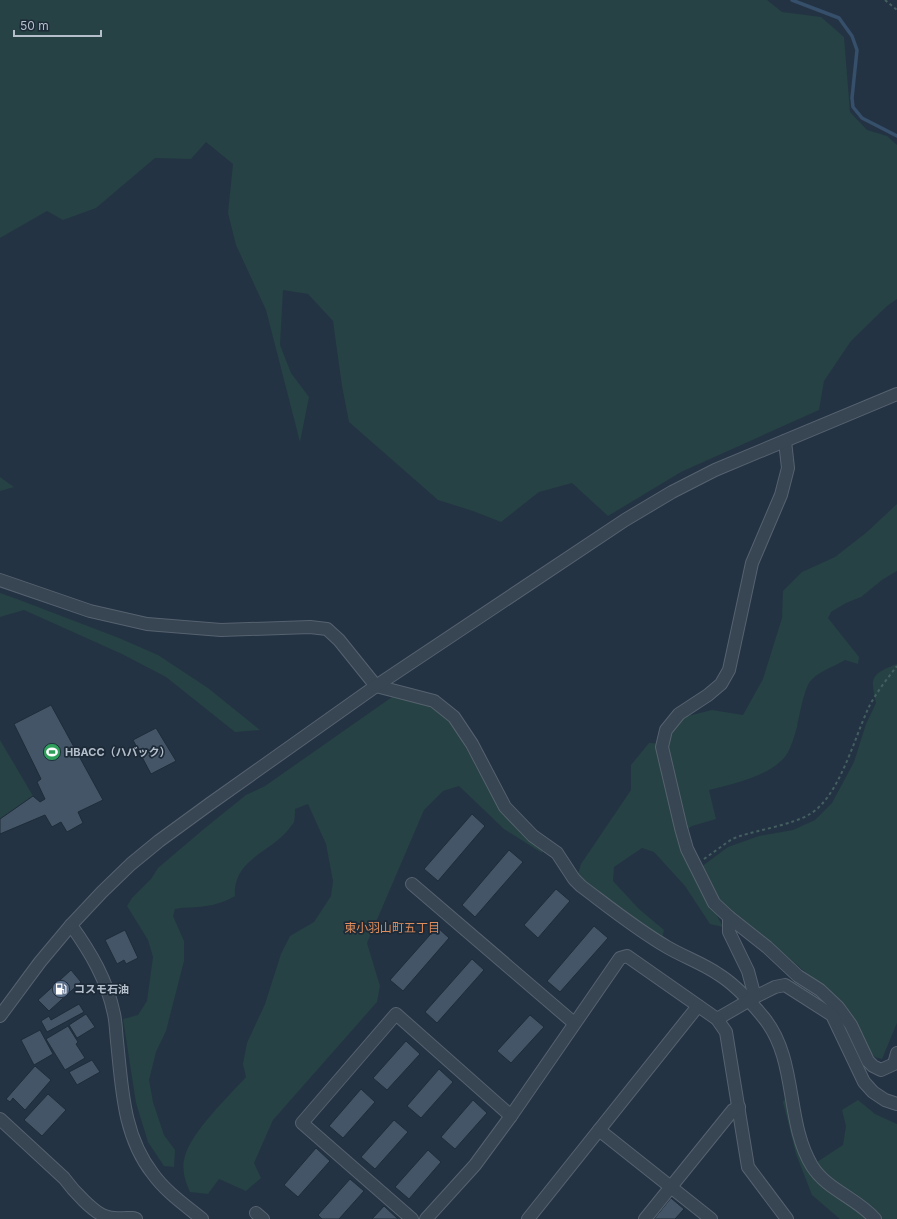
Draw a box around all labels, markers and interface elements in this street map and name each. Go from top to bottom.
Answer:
scale bar [14,12,101,38]
text: 50 m [20,18,49,33]
sports icon: HBACC（ハバック） [42,742,62,762]
place label: HBACC（ハバック） [65,745,171,759]
district label: 東小羽山町五丁目 [344,920,440,935]
fuel station icon: コスモ石油 [51,979,71,999]
place label: コスモ石油 [74,982,129,996]

